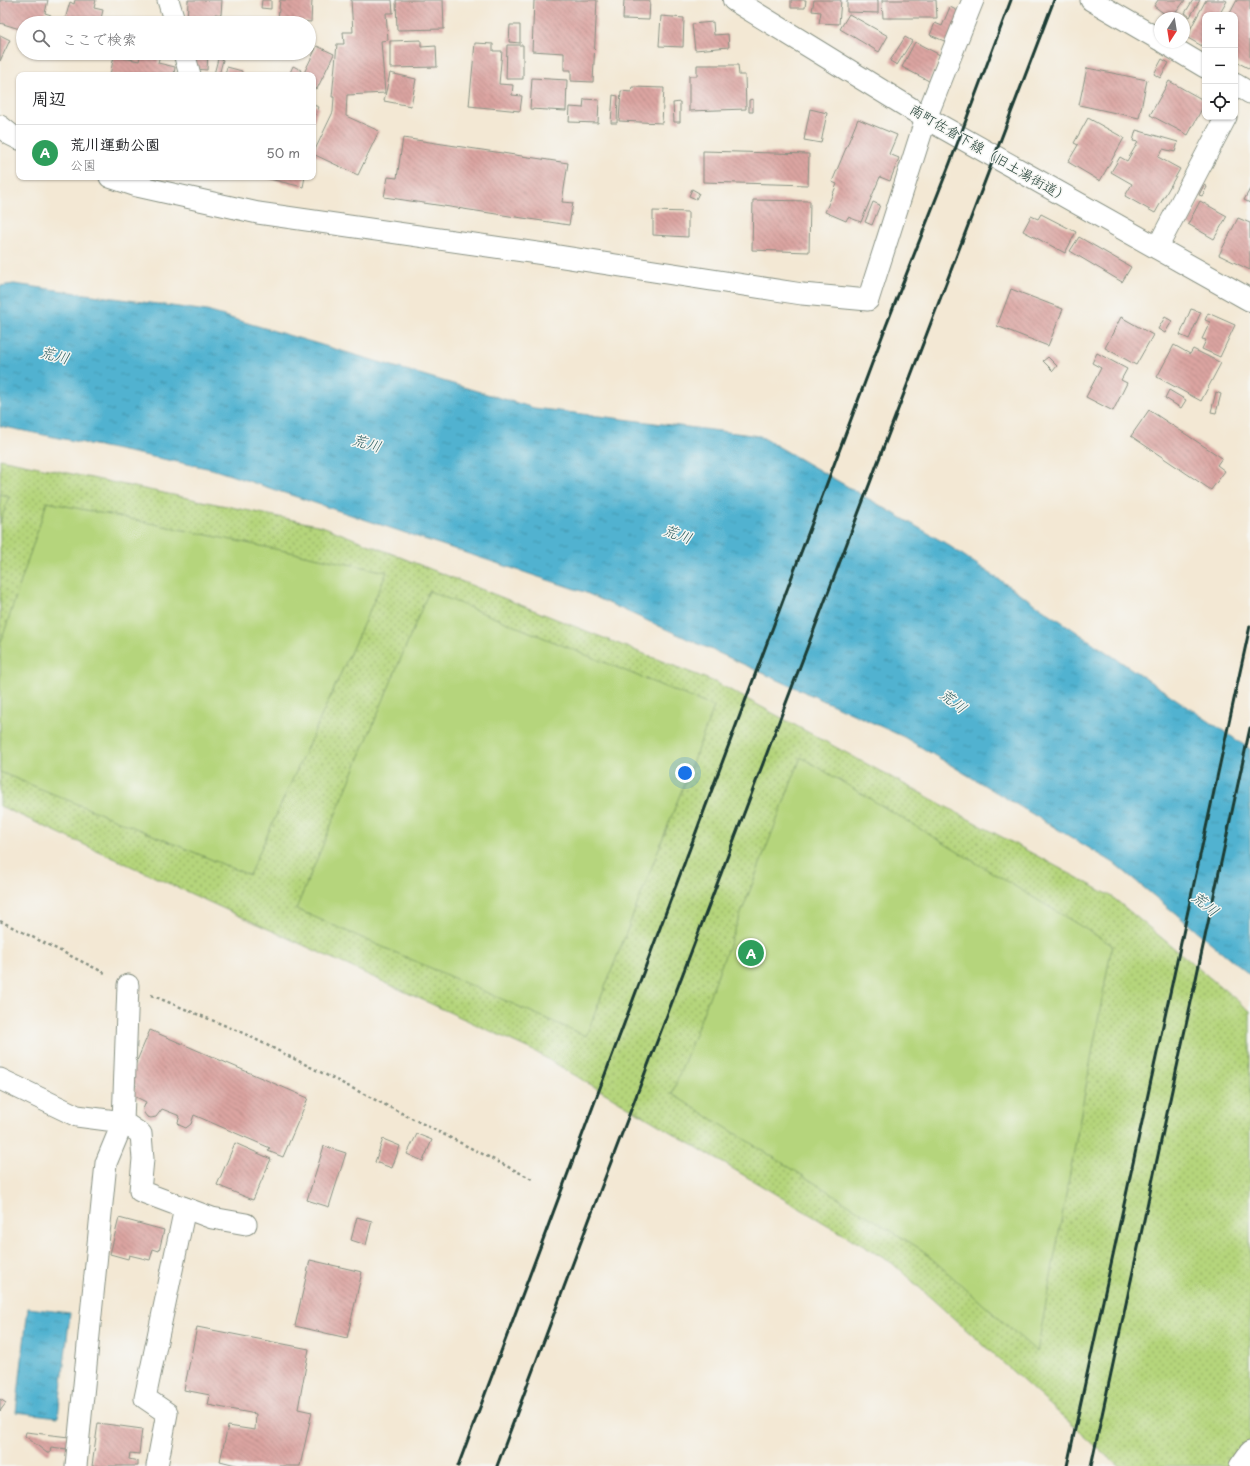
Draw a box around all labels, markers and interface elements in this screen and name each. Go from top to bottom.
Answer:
north arrow [1154,12,1190,48]
map controls [1202,12,1238,120]
button: + [1202,12,1238,48]
search box [16,16,316,60]
icon: search [30,27,52,49]
text: ここで検索 [62,27,137,50]
button: − [1202,48,1238,84]
button: locate [1202,84,1238,120]
text: 周辺 [32,85,66,111]
street label: 南町佐倉下線（旧土湯街道） [906,98,1074,208]
text: 荒川運動公園 [70,132,160,155]
text: A [40,143,50,162]
text: 50 m [266,143,300,162]
text: 公園 [70,155,96,174]
water label: 荒川 [38,339,72,369]
water label: 荒川 [349,427,385,457]
water label: 荒川 [660,517,696,549]
water label: 荒川 [935,682,973,718]
your location [675,763,695,783]
water label: 荒川 [1187,885,1225,921]
pin: A [738,938,764,968]

